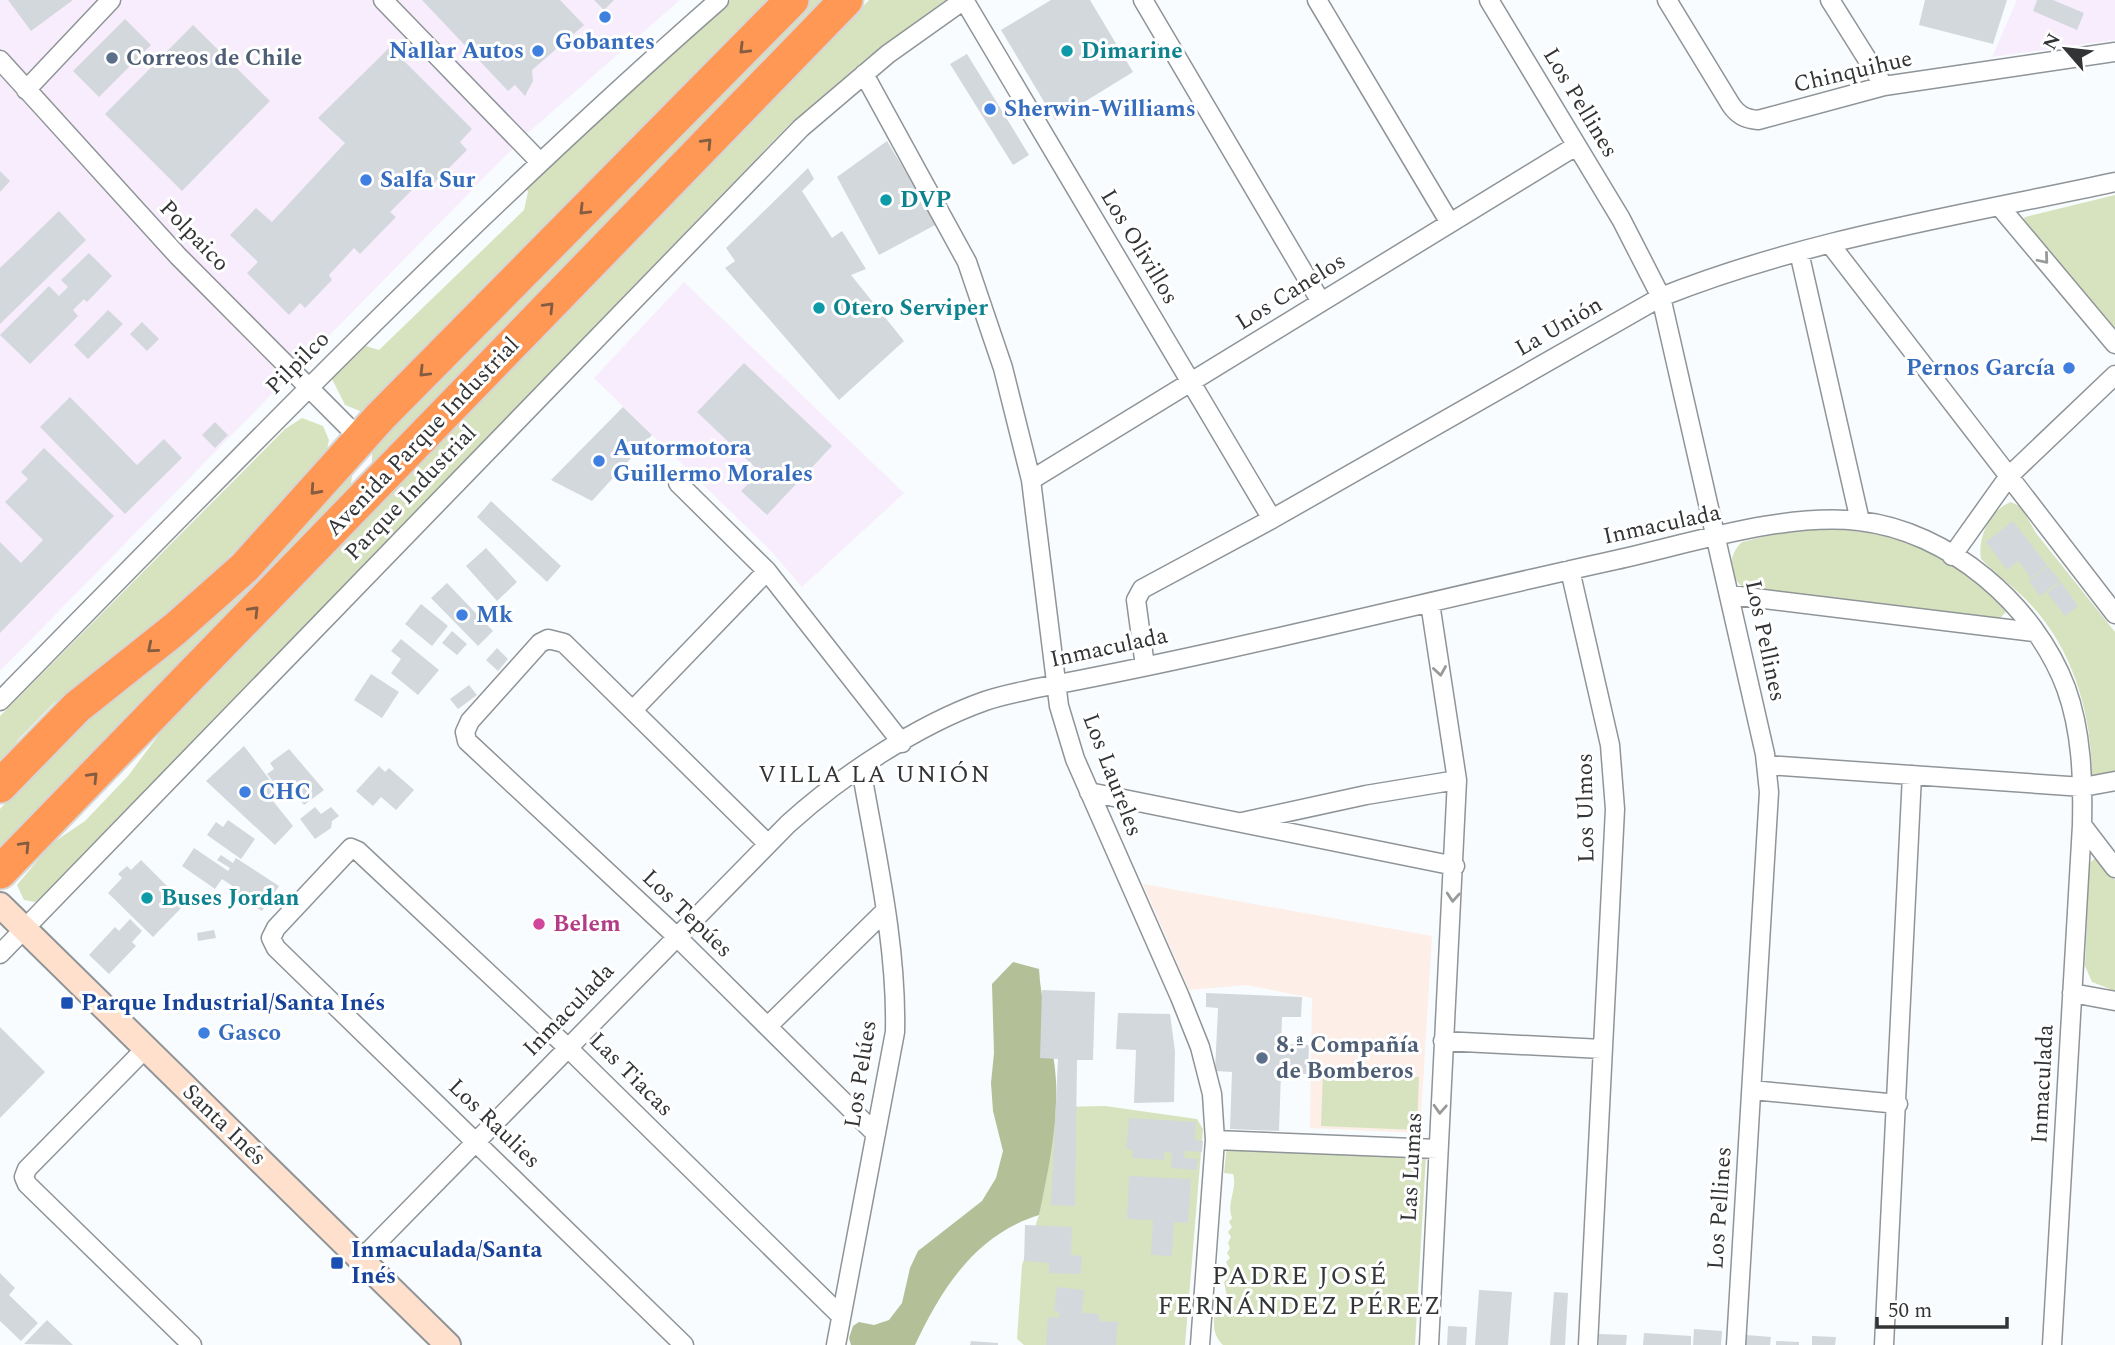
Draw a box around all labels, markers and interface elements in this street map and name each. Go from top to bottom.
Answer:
marker: Gobantes [597,9,613,25]
north arrow [2031,14,2101,84]
place label: Gobantes [555,25,655,60]
text: N [2036,28,2069,55]
place label: Nallar Autos [389,34,524,69]
place label: Dimarine [1081,34,1183,69]
one-way arrow [739,40,752,53]
place label: Correos de Chile [126,41,302,76]
street label: Los Pellines [1533,41,1627,165]
street label: Chinquihue [1790,41,1916,103]
marker: Nallar Autos [530,43,546,59]
marker: Dimarine [1059,43,1075,59]
marker: Correos de Chile [104,50,120,66]
place label: Sherwin-Williams [1004,92,1196,127]
marker: Sherwin-Williams [982,101,998,117]
one-way arrow [699,138,712,151]
place label: Salfa Sur [380,163,475,198]
marker: Salfa Sur [358,172,374,188]
place label: DVP [900,183,951,218]
street label: Los Olivillos [1091,183,1187,311]
street label: Polpaico [151,192,237,280]
marker: DVP [878,192,894,208]
one-way arrow [580,202,593,215]
street label: Los Canelos [1229,244,1353,340]
one-way arrow [2036,250,2048,263]
street label: La Unión [1509,288,1609,366]
place label: Otero Serviper [833,291,988,326]
marker: Otero Serviper [811,300,827,316]
one-way arrow [540,302,553,315]
street label: Pilpilco [258,323,338,403]
street label: Avenida Parque Industrial [321,332,525,542]
place label: Pernos García [1906,351,2055,386]
marker: Pernos García [2061,360,2077,376]
one-way arrow [420,364,433,377]
street label: Parque Industrial [339,420,483,566]
place label: Autormotora Guillermo Morales [613,431,813,492]
marker: Autormotora Guillermo Morales [591,453,607,469]
one-way arrow [311,482,323,495]
street label: Inmaculada [1600,495,1724,555]
street label: Los Pellines [1735,577,1795,705]
place label: Mk [476,598,513,633]
one-way arrow [246,607,259,620]
marker: Mk [454,607,470,623]
street label: Inmaculada [1047,618,1171,678]
one-way arrow [147,640,159,653]
one-way arrow [1433,665,1448,677]
street label: Los Laureles [1072,708,1152,842]
street label: Los Ulmos [1568,753,1604,863]
district label: VILLA LA UNIÓN [758,757,992,793]
one-way arrow [84,772,97,785]
place label: CHC [259,775,311,810]
marker: CHC [237,784,253,800]
one-way arrow [17,841,30,854]
street label: Los Tepúes [633,861,741,967]
place label: Buses Jordan [161,881,300,916]
marker: Buses Jordan [139,890,155,906]
one-way arrow [1446,892,1461,903]
place label: Belem [553,907,621,942]
marker: Belem [531,916,547,932]
street label: Inmaculada [515,955,623,1065]
place label: Parque Industrial/Santa Inés [81,986,385,1021]
marker: Parque Industrial/Santa Inés [59,995,75,1011]
place label: Gasco [218,1016,281,1051]
street label: Los Pelúes [835,1018,887,1130]
street label: Inmaculada [2022,1024,2064,1144]
marker: Gasco [196,1025,212,1041]
street label: Las Tiacas [581,1025,681,1125]
place label: 8.ª Compañía de Bomberos [1276,1028,1419,1089]
marker: 8.ª Compañía de Bomberos [1254,1050,1270,1066]
street label: Los Raulies [440,1071,548,1177]
street label: Santa Inés [174,1076,274,1174]
one-way arrow [1432,1104,1447,1115]
street label: Las Lumas [1392,1111,1432,1223]
street label: Los Pellines [1698,1145,1742,1271]
place label: Inmaculada/Santa Inés [351,1233,543,1294]
marker: Inmaculada/Santa Inés [329,1255,345,1271]
district label: PADRE JOSÉ FERNÁNDEZ PÉREZ [1158,1256,1442,1326]
scale bar [1877,1286,2007,1330]
text: 50 m [1888,1295,1932,1327]

